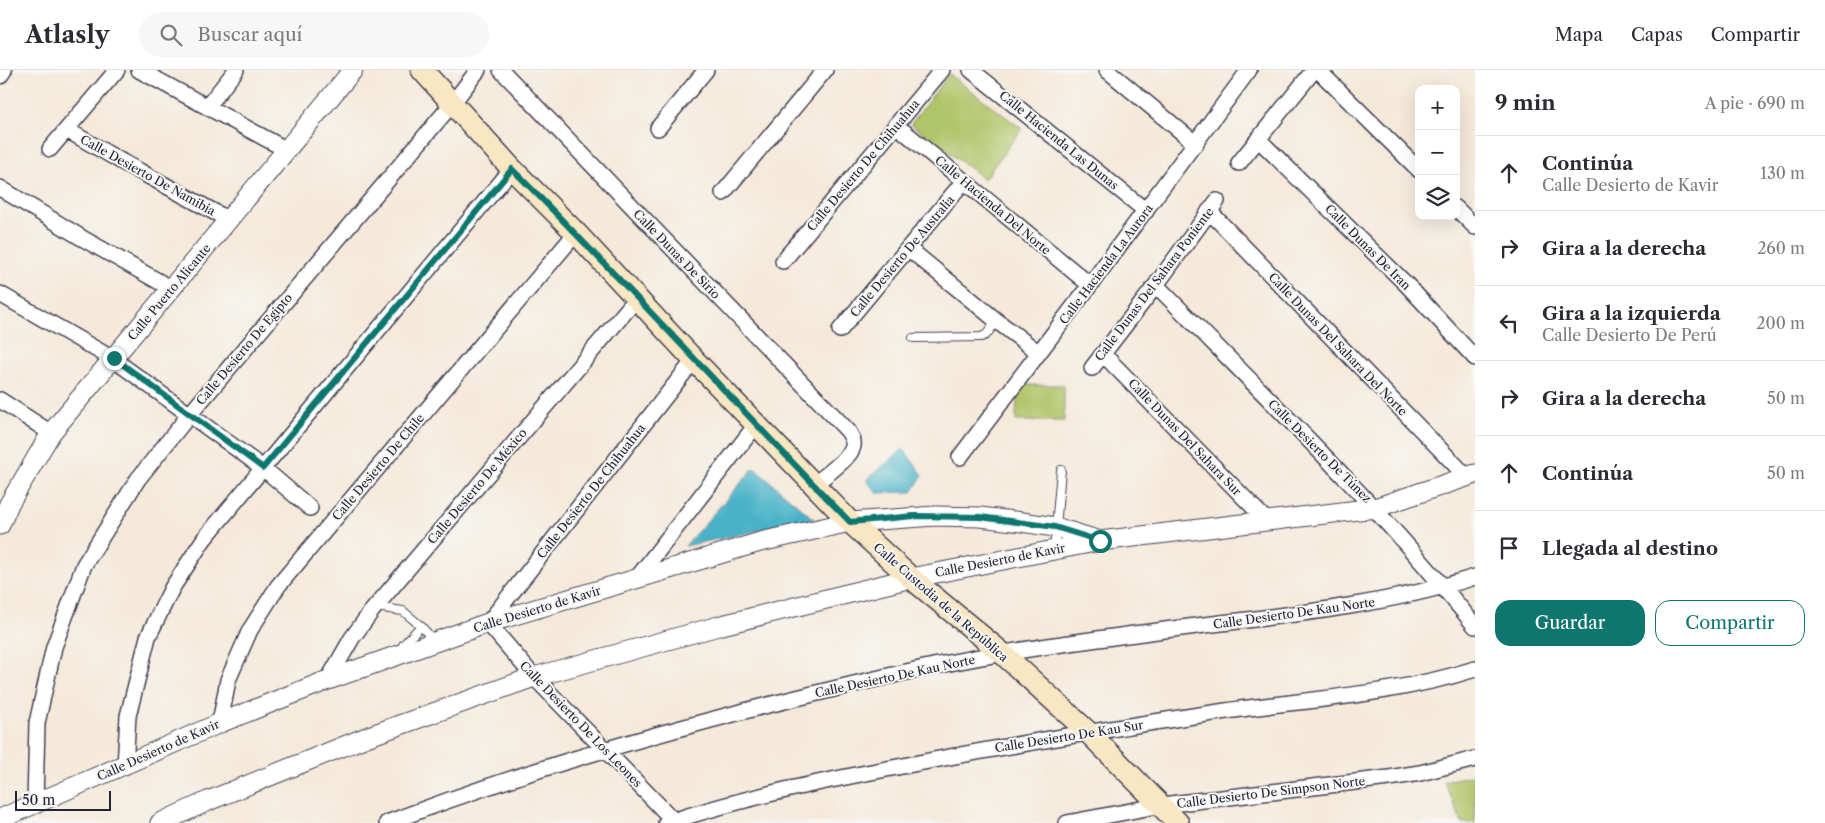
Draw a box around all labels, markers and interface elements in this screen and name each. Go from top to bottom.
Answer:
search box [139,12,489,57]
text: Atlasly [25,20,109,49]
icon: search [157,21,185,49]
text: Buscar aquí [197,23,302,46]
text: Mapa [1555,24,1603,46]
text: Capas [1631,24,1683,46]
text: Compartir [1711,24,1800,46]
map controls [1415,85,1460,220]
button: + [1415,85,1460,130]
street label: Calle Hacienda Las Dunas [996,87,1122,193]
text: 9 min [1495,90,1556,115]
text: A pie · 690 m [1705,93,1805,113]
street label: Calle Desierto De Chihuahua [804,96,923,234]
button: − [1415,130,1460,175]
street label: Calle Desierto De Namibia [78,132,219,219]
street label: Calle Hacienda Del Norte [932,152,1054,258]
text: Continúa [1542,152,1633,175]
icon: ahead [1495,159,1523,187]
text: 130 m [1760,163,1805,183]
button: layers [1415,175,1460,220]
text: Calle Desierto de Kavir [1542,175,1718,195]
street label: Calle Desierto De Australia [847,192,958,320]
street label: Calle Hacienda La Aurora [1056,200,1156,327]
street label: Calle Dunas De Iran [1322,201,1414,293]
street label: Calle Dunas Del Sahara Poniente [1091,204,1217,364]
street label: Calle Dunas De Sirio [630,206,724,302]
icon: right [1495,234,1523,262]
text: Gira a la derecha [1542,237,1706,260]
text: 260 m [1757,238,1805,258]
street label: Calle Puerto Alicante [124,241,214,343]
street label: Calle Dunas Del Sahara Del Norte [1266,269,1411,419]
street label: Calle Desierto De Egipto [193,290,295,408]
text: Gira a la izquierda [1542,302,1721,325]
icon: left [1495,309,1523,337]
text: 200 m [1756,313,1805,333]
text: Calle Desierto De Perú [1542,325,1716,345]
route end [103,347,126,370]
street label: Calle Dunas Del Sahara Sur [1125,375,1245,499]
icon: right [1495,384,1523,412]
text: Gira a la derecha [1542,387,1706,410]
text: 50 m [1767,388,1805,408]
street label: Calle Desierto De Túnez [1265,396,1375,506]
street label: Calle Desierto De Chile [329,410,427,523]
street label: Calle Desierto De Chihuahua [534,420,649,561]
street label: Calle Desierto De México [424,425,530,547]
icon: ahead [1495,459,1523,487]
text: Continúa [1542,462,1633,485]
text: 50 m [1767,463,1805,483]
route start [1089,530,1112,553]
icon: arrive [1495,534,1523,562]
text: Llegada al destino [1542,537,1718,560]
street label: Calle Custodia de la República [871,539,1012,665]
street label: Calle Desierto de Kavir [934,540,1066,580]
street label: Calle Desierto de Kavir [472,582,602,636]
street label: Calle Desierto De Kau Norte [1212,594,1376,632]
button: Guardar [1495,600,1645,646]
button: Compartir [1655,600,1805,646]
street label: Calle Desierto De Kau Norte [814,652,977,700]
street label: Calle Desierto De Los Leones [517,658,645,790]
street label: Calle Desierto de Kavir [95,716,221,784]
street label: Calle Desierto De Kau Sur [994,717,1144,755]
street label: Calle Desierto De Simpson Norte [1176,773,1366,811]
scale bar [15,788,111,811]
text: 50 m [22,791,55,809]

